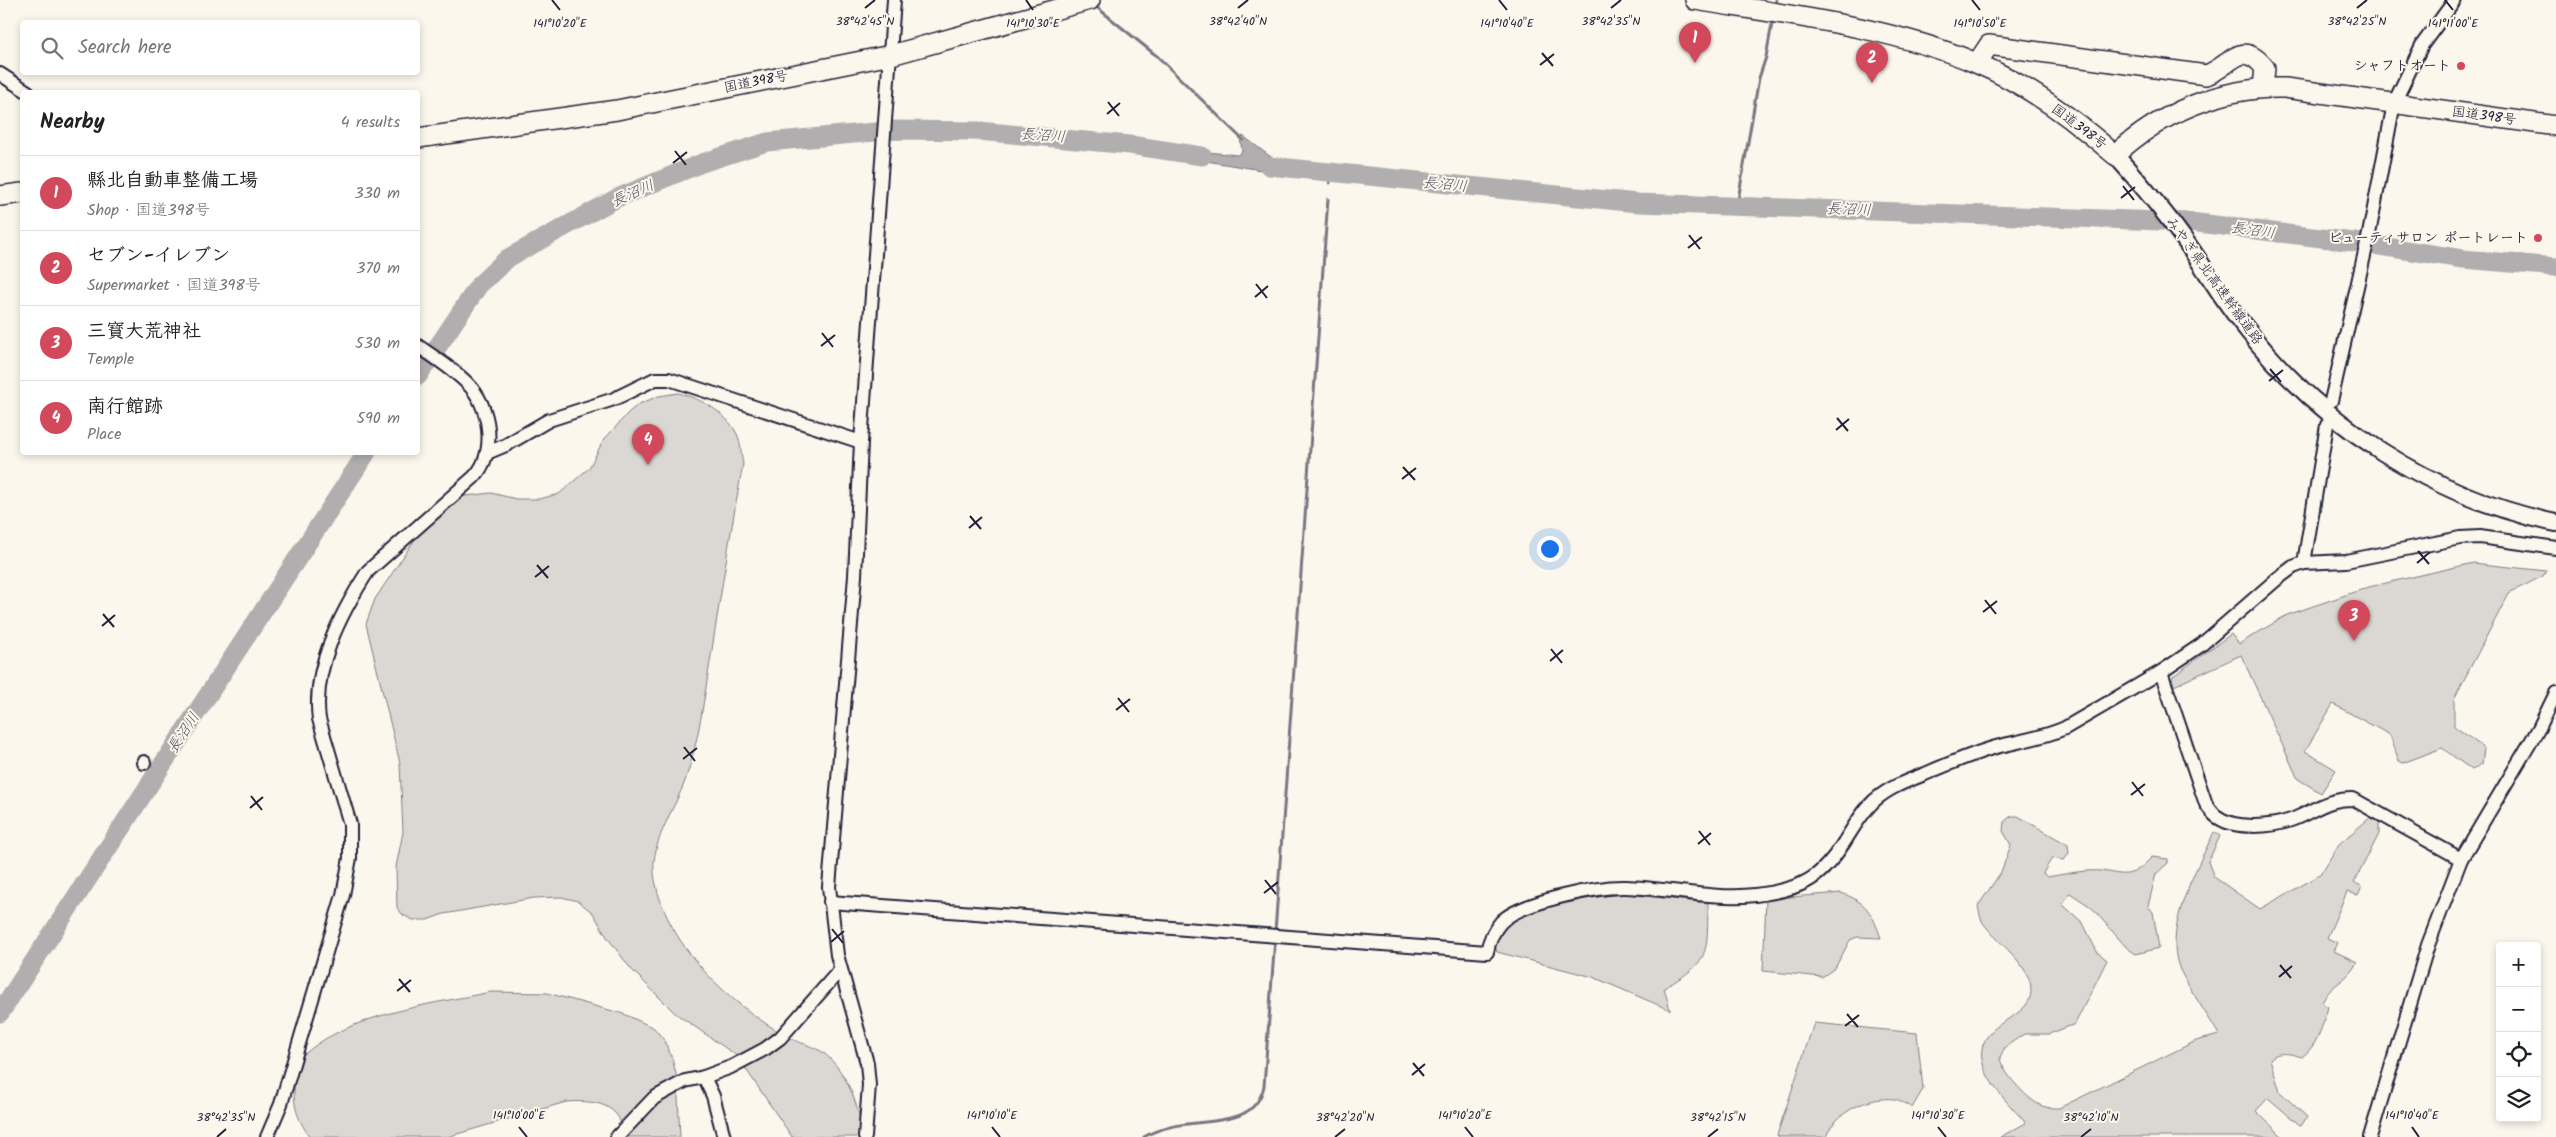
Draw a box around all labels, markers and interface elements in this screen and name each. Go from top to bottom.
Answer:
text: 38°42'45"N [836,12,894,31]
text: 38°42'40"N [1209,12,1267,31]
text: 38°42'35"N [1582,12,1640,31]
text: 38°42'25"N [2328,12,2386,31]
text: 141°10'20"E [533,14,588,33]
text: 141°10'30"E [1006,14,1061,33]
text: 141°10'40"E [1480,14,1535,33]
text: 141°10'50"E [1953,14,2008,33]
text: 141°11'00"E [2428,14,2479,33]
search box [20,20,420,75]
pin: 1 [1679,22,1711,63]
text: Search here [78,33,172,63]
icon: search [38,34,66,62]
pin: 2 [1856,42,1888,83]
place label: シャフトオート [2354,55,2451,77]
marker: シャフトオート [2455,60,2467,72]
street label: 国道398号 [722,65,790,99]
street label: 国道398号 [2046,99,2112,155]
street label: 国道398号 [2450,101,2518,131]
text: Nearby [40,106,105,139]
text: 4 results [341,110,400,135]
water label: 長沼川 [1020,122,1066,150]
text: 縣北自動車整備工場 [87,166,258,196]
water label: 長沼川 [1422,171,1468,199]
water label: 長沼川 [608,174,658,214]
text: 1 [54,181,58,206]
text: 330 m [355,181,400,206]
water label: 長沼川 [1826,197,1872,223]
text: Shop · 国道398号 [87,198,210,223]
street label: みやぎ県北高速幹線道路 [2160,212,2268,350]
water label: 長沼川 [2229,216,2277,246]
place label: ビューティサロン ポートレート [2328,227,2528,249]
marker: ビューティサロン ポートレート [2532,232,2544,244]
text: セブン-イレブン [87,241,230,271]
text: 2 [51,256,61,281]
text: 370 m [356,256,400,281]
text: Supermarket · 国道398号 [87,273,261,298]
text: 三寳大荒神社 [87,317,201,347]
text: 3 [52,331,60,356]
text: 530 m [355,331,400,356]
text: Temple [87,347,134,372]
text: 南行館跡 [87,392,163,422]
text: 4 [52,406,60,431]
text: 590 m [356,406,400,431]
text: Place [87,422,121,447]
pin: 4 [632,424,664,465]
your location [1537,536,1563,562]
pin: 3 [2338,600,2370,641]
water label: 長沼川 [162,708,206,758]
map controls [2496,942,2541,1122]
button: + [2496,942,2541,987]
button: − [2496,987,2541,1032]
button: locate [2496,1032,2541,1077]
button: layers [2496,1077,2541,1122]
text: 141°10'00"E [493,1106,546,1125]
text: 141°10'10"E [967,1106,1018,1125]
text: 141°10'20"E [1438,1106,1493,1125]
text: 141°10'30"E [1911,1106,1966,1125]
text: 141°10'40"E [2385,1106,2440,1125]
text: 38°42'35"N [197,1108,255,1127]
text: 38°42'20"N [1316,1108,1374,1127]
text: 38°42'15"N [1690,1108,1746,1127]
text: 38°42'10"N [2063,1108,2119,1127]

